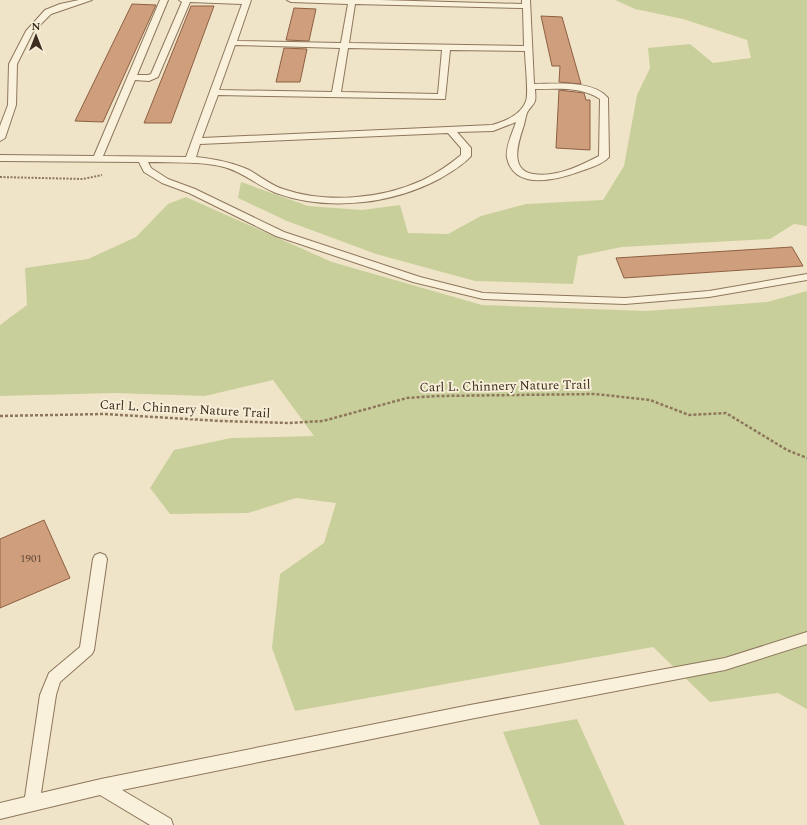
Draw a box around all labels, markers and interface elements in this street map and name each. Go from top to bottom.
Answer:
north arrow [16,16,56,56]
text: N [32,18,41,35]
street label: Carl L. Chinnery Nature Trail [419,375,591,397]
street label: Carl L. Chinnery Nature Trail [99,395,271,423]
house number: 1901 [20,550,42,567]

